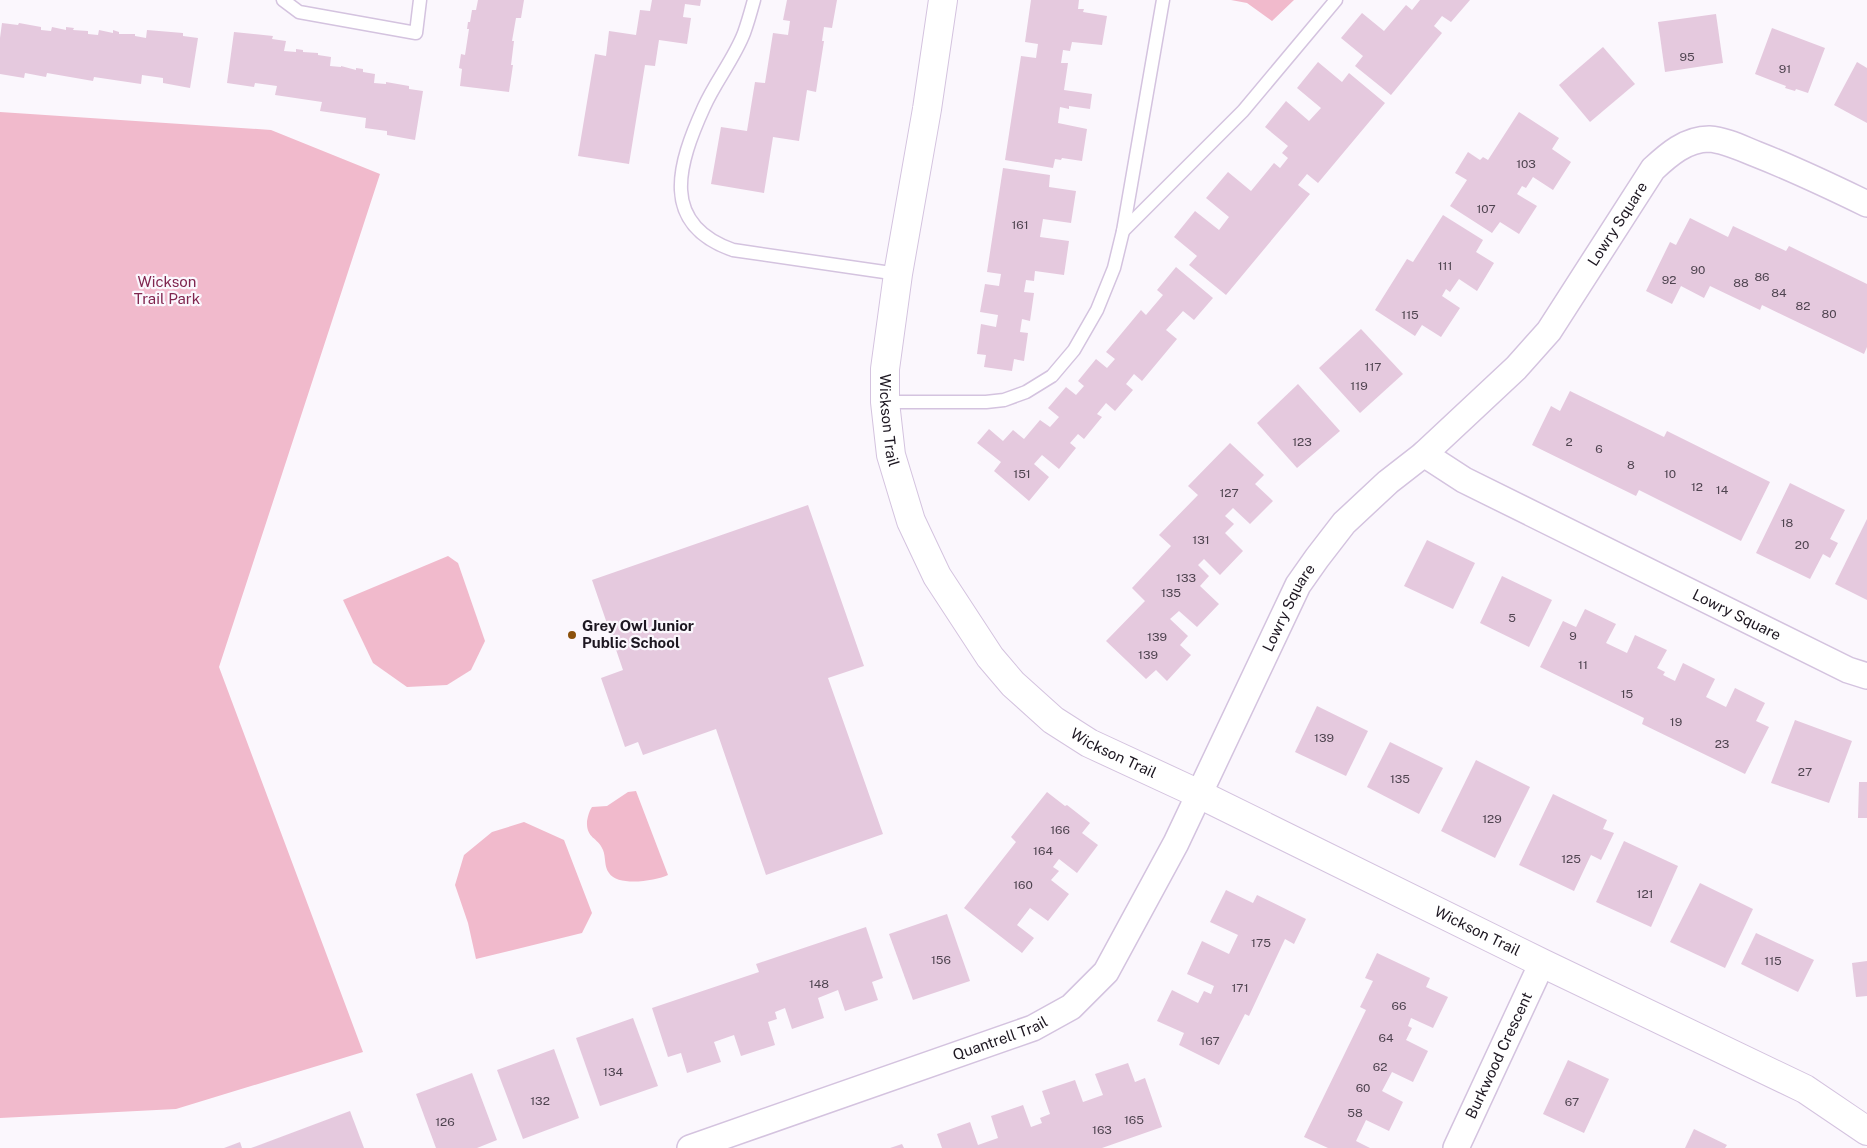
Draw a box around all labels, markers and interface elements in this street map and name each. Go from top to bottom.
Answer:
house number: 95 [1679,50,1695,64]
house number: 91 [1779,62,1791,76]
house number: 103 [1516,157,1536,171]
street label: Lowry Square [1584,179,1650,269]
house number: 107 [1476,202,1496,216]
house number: 161 [1011,218,1029,232]
house number: 111 [1438,259,1452,273]
house number: 90 [1691,263,1705,277]
house number: 86 [1754,270,1770,284]
park label: Wickson Trail Park [134,273,200,307]
house number: 92 [1662,273,1676,287]
house number: 88 [1733,276,1749,290]
house number: 84 [1771,286,1787,300]
house number: 82 [1796,299,1810,313]
house number: 80 [1821,307,1837,321]
house number: 115 [1401,308,1419,322]
house number: 117 [1365,360,1381,374]
street label: Wickson Trail [877,374,903,469]
house number: 119 [1350,379,1368,393]
house number: 123 [1292,435,1312,449]
house number: 2 [1565,435,1573,449]
house number: 6 [1595,442,1603,456]
house number: 8 [1627,458,1635,472]
house number: 151 [1013,467,1031,481]
house number: 10 [1664,467,1676,481]
house number: 12 [1691,480,1703,494]
house number: 14 [1716,483,1729,497]
house number: 127 [1219,486,1239,500]
house number: 18 [1781,516,1794,530]
house number: 131 [1192,533,1210,547]
house number: 20 [1795,538,1809,552]
street label: Lowry Square [1259,560,1318,654]
house number: 133 [1176,571,1196,585]
street label: Lowry Square [1690,585,1784,644]
house number: 135 [1161,586,1181,600]
house number: 5 [1508,611,1516,625]
place label: Grey Owl Junior Public School [582,617,694,651]
marker: Grey Owl Junior Public School [566,629,578,641]
house number: 9 [1569,629,1577,643]
house number: 139 [1147,630,1167,644]
house number: 139 [1138,648,1158,662]
house number: 11 [1578,658,1588,672]
house number: 15 [1621,687,1634,701]
house number: 19 [1670,715,1682,729]
street label: Wickson Trail [1068,725,1159,781]
house number: 139 [1314,731,1334,745]
house number: 23 [1715,737,1729,751]
house number: 27 [1798,765,1812,779]
house number: 135 [1390,772,1410,786]
house number: 129 [1482,812,1502,826]
house number: 166 [1050,823,1070,837]
house number: 164 [1033,844,1053,858]
house number: 125 [1561,852,1581,866]
house number: 160 [1013,878,1033,892]
house number: 121 [1637,887,1653,901]
street label: Wickson Trail [1432,902,1523,959]
house number: 175 [1251,936,1271,950]
house number: 156 [931,953,951,967]
house number: 115 [1764,954,1782,968]
house number: 148 [809,977,829,991]
house number: 171 [1231,981,1249,995]
street label: Burkwood Crescent [1462,989,1535,1121]
house number: 66 [1392,999,1406,1013]
street label: Quantrell Trail [950,1013,1050,1063]
house number: 64 [1379,1031,1394,1045]
house number: 167 [1200,1034,1220,1048]
house number: 62 [1373,1060,1387,1074]
house number: 134 [603,1065,623,1079]
house number: 60 [1356,1081,1370,1095]
house number: 132 [530,1094,550,1108]
house number: 67 [1565,1095,1579,1109]
house number: 58 [1347,1106,1363,1120]
house number: 165 [1124,1113,1144,1127]
house number: 126 [435,1115,455,1129]
house number: 163 [1092,1123,1112,1137]

